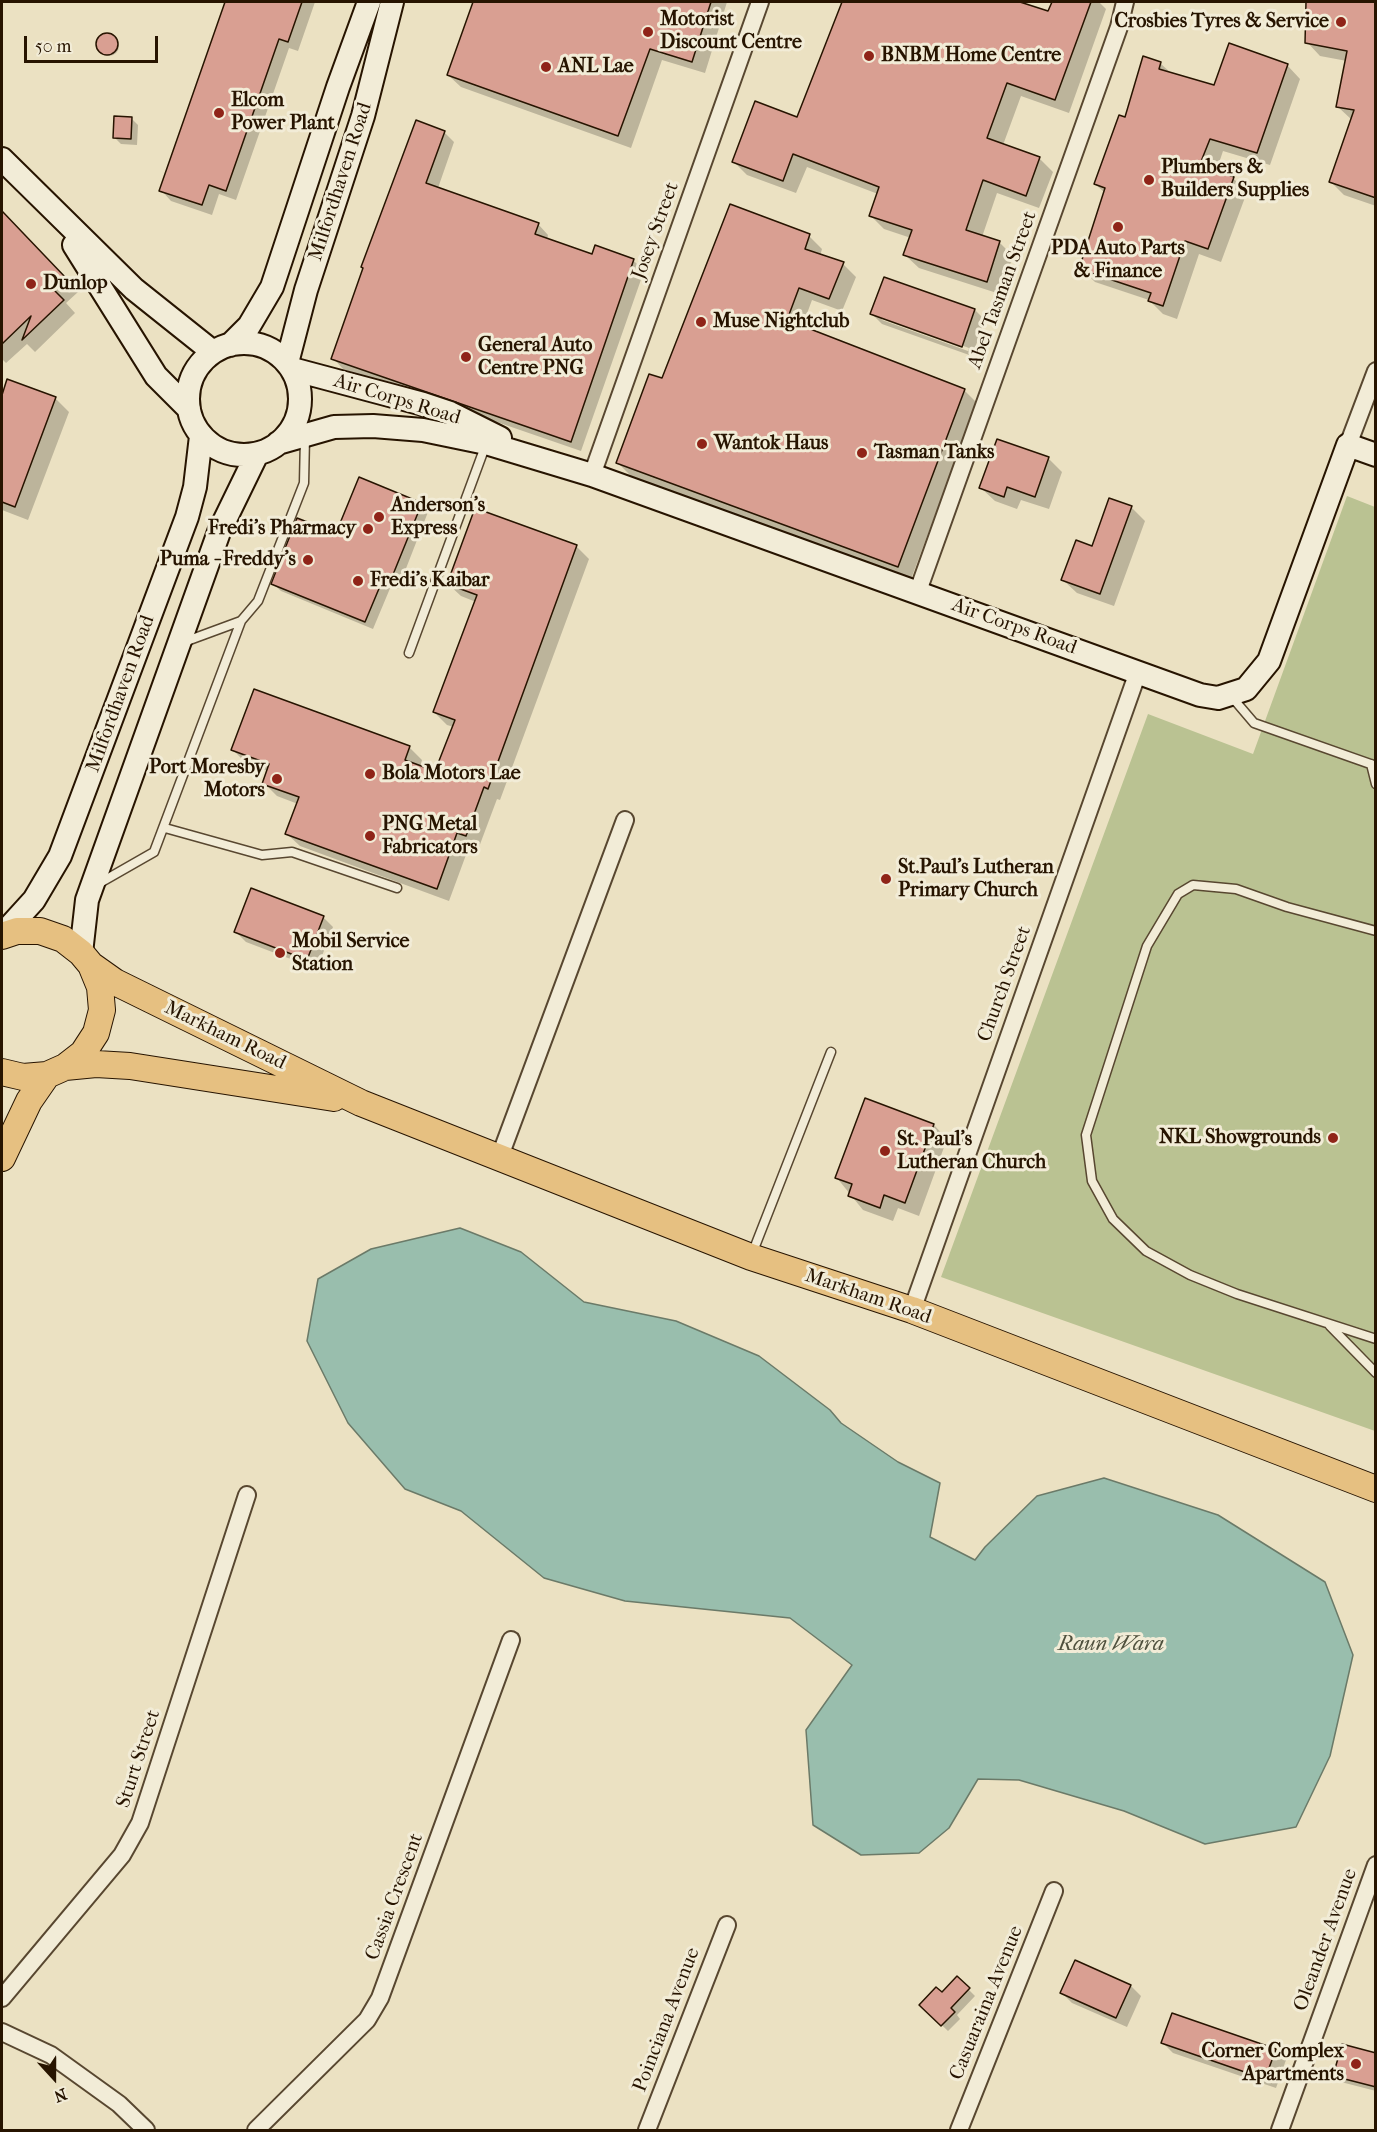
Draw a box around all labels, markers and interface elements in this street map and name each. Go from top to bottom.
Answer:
place label: Motorist Discount Centre [660,8,802,55]
place label: Crosbies Tyres & Service [1114,10,1329,34]
marker: Crosbies Tyres & Service [1334,15,1348,29]
scale bar [27,24,160,62]
marker: Motorist Discount Centre [641,25,655,39]
text: 50 m [35,36,71,57]
place label: BNBM Home Centre [881,44,1061,68]
marker: BNBM Home Centre [862,49,876,63]
place label: ANL Lae [558,55,634,79]
marker: ANL Lae [539,60,553,74]
place label: Elcom Power Plant [231,89,335,136]
street label: Milfordhaven Road [304,100,378,264]
marker: Elcom Power Plant [212,106,226,120]
place label: Plumbers & Builders Supplies [1161,156,1309,203]
marker: Plumbers & Builders Supplies [1142,173,1156,187]
street label: Josey Street [627,179,685,283]
street label: Abel Tasman Street [963,208,1043,372]
marker: PDA Auto Parts & Finance [1111,220,1125,234]
place label: PDA Auto Parts & Finance [1051,237,1185,284]
place label: Dunlop [43,272,108,296]
marker: Dunlop [24,277,38,291]
place label: Muse Nightclub [713,310,849,334]
marker: Muse Nightclub [694,315,708,329]
place label: General Auto Centre PNG [478,334,592,381]
marker: General Auto Centre PNG [459,350,473,364]
street label: Air Corps Road [331,369,463,431]
place label: Wantok Haus [714,432,828,456]
marker: Wantok Haus [695,437,709,451]
place label: Tasman Tanks [874,441,994,465]
marker: Tasman Tanks [855,446,869,460]
place label: Anderson's Express [391,494,485,541]
marker: Anderson's Express [372,510,386,524]
place label: Fredi's Pharmacy [208,517,356,541]
marker: Fredi's Pharmacy [361,522,375,536]
place label: Puma - Freddy's [160,548,296,572]
marker: Puma - Freddy's [301,553,315,567]
place label: Fredi's Kaibar [370,569,490,593]
marker: Fredi's Kaibar [351,574,365,588]
street label: Air Corps Road [948,593,1080,661]
street label: Milfordhaven Road [81,612,161,776]
place label: Port Moresby Motors [149,756,265,803]
place label: Bola Motors Lae [382,762,521,786]
marker: Bola Motors Lae [363,767,377,781]
marker: Port Moresby Motors [270,772,284,786]
place label: PNG Metal Fabricators [382,813,478,860]
marker: PNG Metal Fabricators [363,829,377,843]
place label: St.Paul's Lutheran Primary Church [898,856,1054,903]
marker: St.Paul's Lutheran Primary Church [879,872,893,886]
street label: Church Street [973,923,1037,1045]
place label: Mobil Service Station [292,930,409,977]
marker: Mobil Service Station [273,946,287,960]
street label: Markham Road [160,996,290,1076]
place label: NKL Showgrounds [1159,1126,1321,1150]
place label: St. Paul's Lutheran Church [897,1128,1046,1175]
marker: NKL Showgrounds [1326,1131,1340,1145]
marker: St. Paul's Lutheran Church [878,1144,892,1158]
street label: Markham Road [802,1264,934,1330]
water label: Raun Wara [1058,1632,1164,1658]
street label: Sturt Street [112,1707,166,1811]
street label: Cassia Crescent [361,1830,429,1964]
street label: Oleander Avenue [1289,1865,1363,2015]
street label: Casuaraina Avenue [945,1922,1029,2084]
street label: Poinciana Avenue [628,1944,706,2096]
place label: Corner Complex Apartments [1201,2040,1344,2087]
north arrow [24,2048,84,2108]
marker: Corner Complex Apartments [1349,2057,1363,2071]
text: N [52,2084,70,2106]

